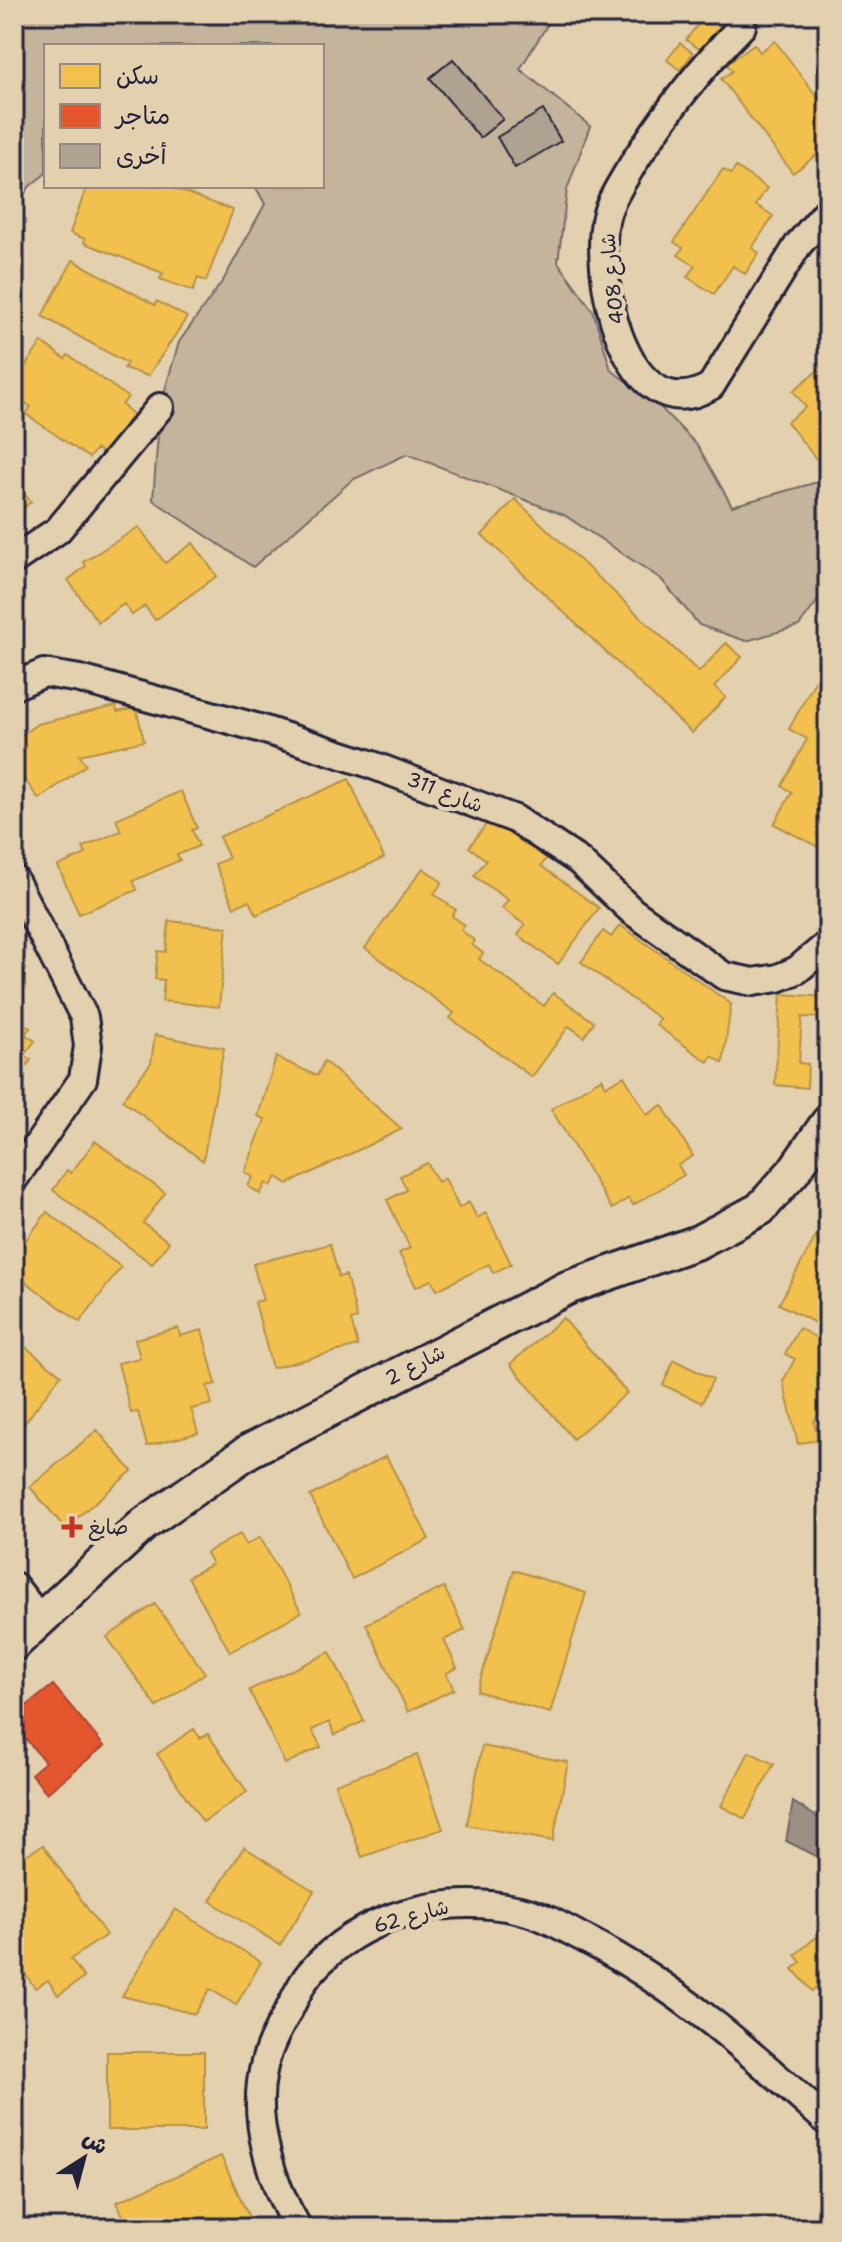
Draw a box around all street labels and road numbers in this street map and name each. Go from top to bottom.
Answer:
street label: شارع 408 [594,232,631,326]
street label: شارع 311 [403,766,487,819]
street label: شارع 2 [381,1339,450,1392]
street label: شارع 62 [371,1893,452,1939]

